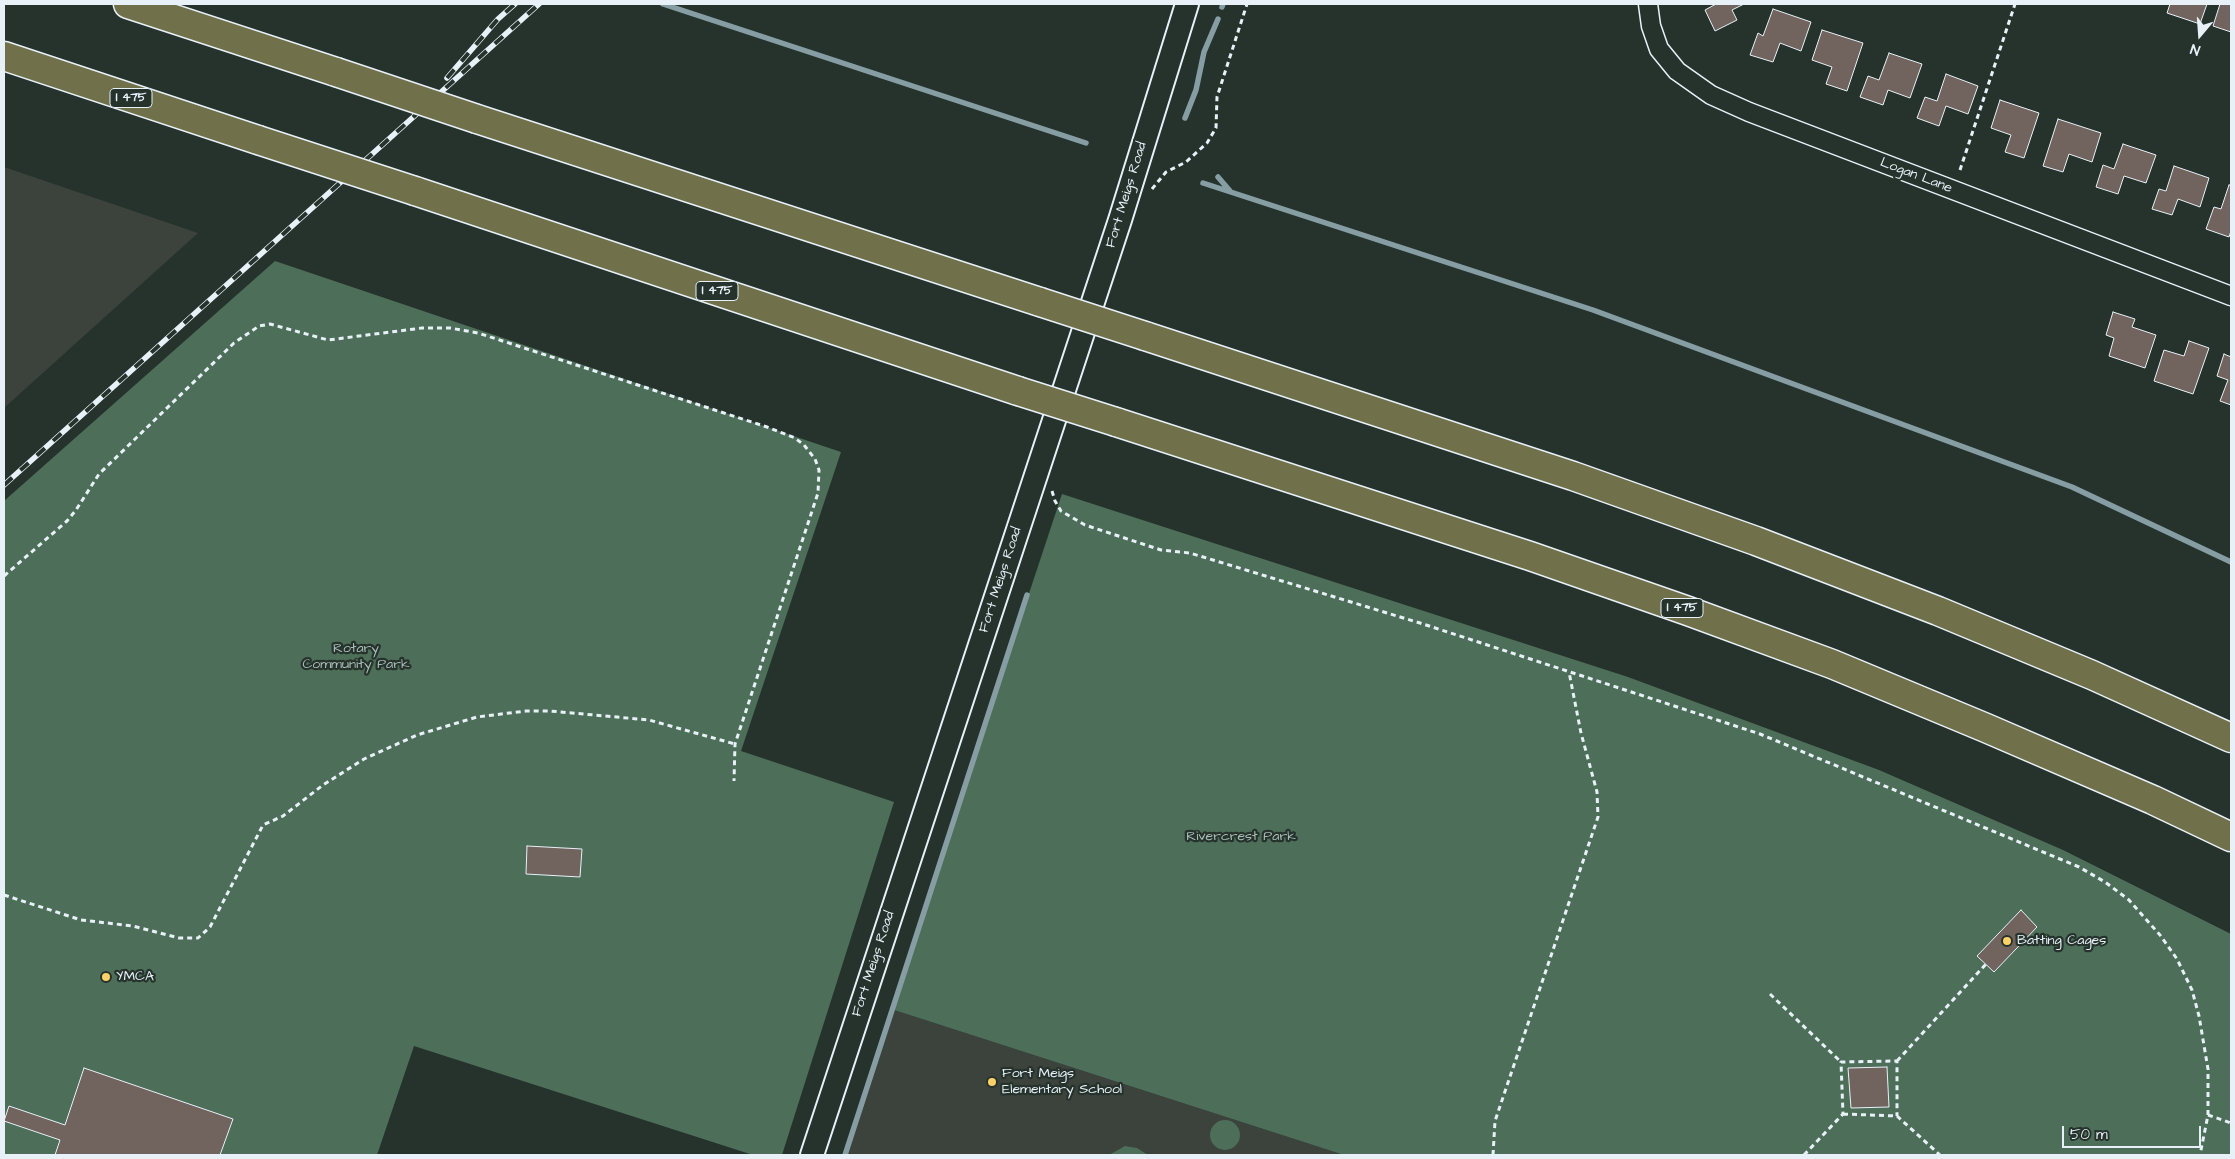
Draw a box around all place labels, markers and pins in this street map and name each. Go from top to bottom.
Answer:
place label: Batting Cages [2017,933,2106,949]
marker: Batting Cages [2001,935,2013,947]
place label: YMCA [116,969,154,985]
marker: YMCA [100,971,112,983]
place label: Fort Meigs Elementary School [1002,1066,1122,1098]
marker: Fort Meigs Elementary School [986,1076,998,1088]

